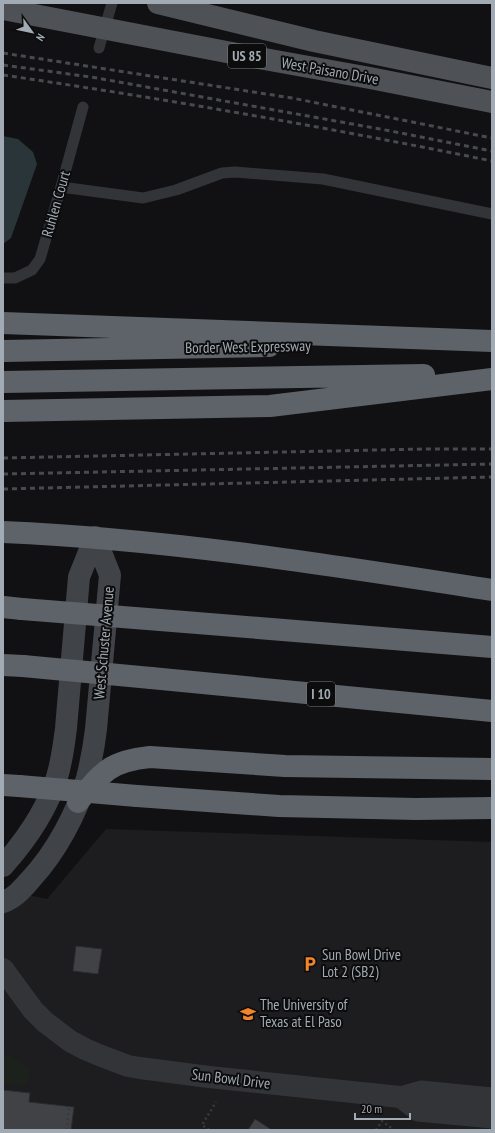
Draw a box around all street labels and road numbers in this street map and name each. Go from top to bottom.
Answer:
road number: US 85 [228,44,266,68]
street label: West Paisano Drive [280,53,380,88]
street label: Ruhlen Court [37,169,74,239]
street label: Border West Expressway [185,336,311,357]
street label: West Schuster Avenue [89,586,118,700]
road number: I 10 [307,682,335,706]
street label: Sun Bowl Drive [191,1064,271,1093]

